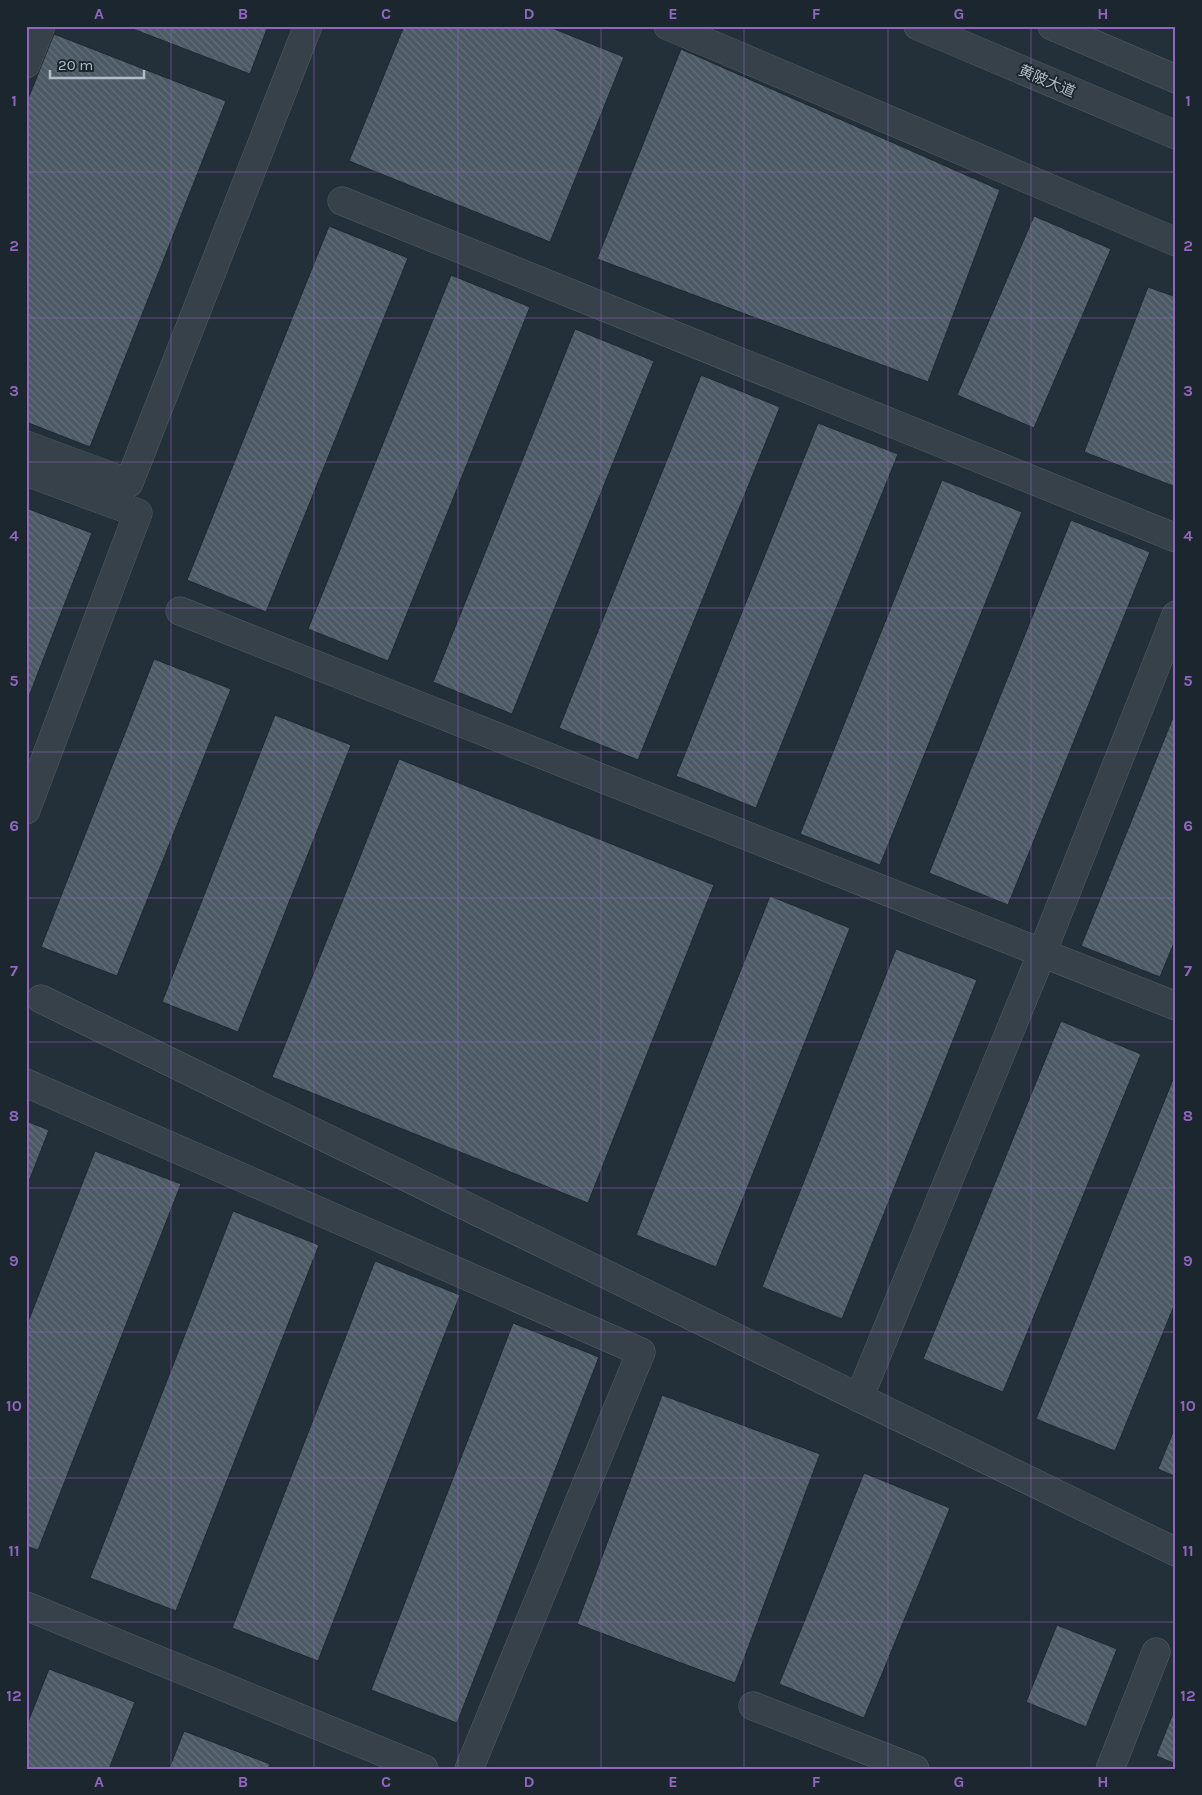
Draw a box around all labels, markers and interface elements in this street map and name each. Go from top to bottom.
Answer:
text: A [94,4,104,23]
text: B [238,4,248,23]
text: C [381,4,391,23]
text: D [524,4,535,23]
text: E [668,4,678,23]
text: F [812,4,821,23]
text: G [954,4,964,23]
text: H [1097,4,1109,23]
scale bar [50,48,144,80]
text: 20 m [58,56,93,74]
street label: 黄陂大道 [1016,61,1078,101]
text: 1 [11,91,17,110]
text: 1 [1185,91,1191,110]
text: 2 [9,236,19,255]
text: 2 [1183,236,1193,255]
text: 3 [9,381,19,400]
text: 3 [1183,381,1193,400]
text: 4 [9,526,19,545]
text: 4 [1183,526,1193,545]
text: 5 [9,671,19,690]
text: 5 [1183,671,1193,690]
text: 6 [9,816,19,835]
text: 6 [1183,816,1193,835]
text: 7 [10,961,18,980]
text: 7 [1184,961,1192,980]
text: 8 [9,1106,19,1125]
text: 8 [1183,1106,1193,1125]
text: 9 [9,1251,19,1270]
text: 9 [1183,1251,1193,1270]
text: 10 [6,1396,22,1415]
text: 10 [1180,1396,1196,1415]
text: 11 [8,1541,20,1560]
text: 11 [1182,1541,1194,1560]
text: 12 [6,1686,22,1705]
text: 12 [1180,1686,1196,1705]
text: A [94,1772,104,1791]
text: B [238,1772,248,1791]
text: C [381,1772,391,1791]
text: D [524,1772,535,1791]
text: E [668,1772,678,1791]
text: F [812,1772,821,1791]
text: G [954,1772,964,1791]
text: H [1097,1772,1109,1791]

